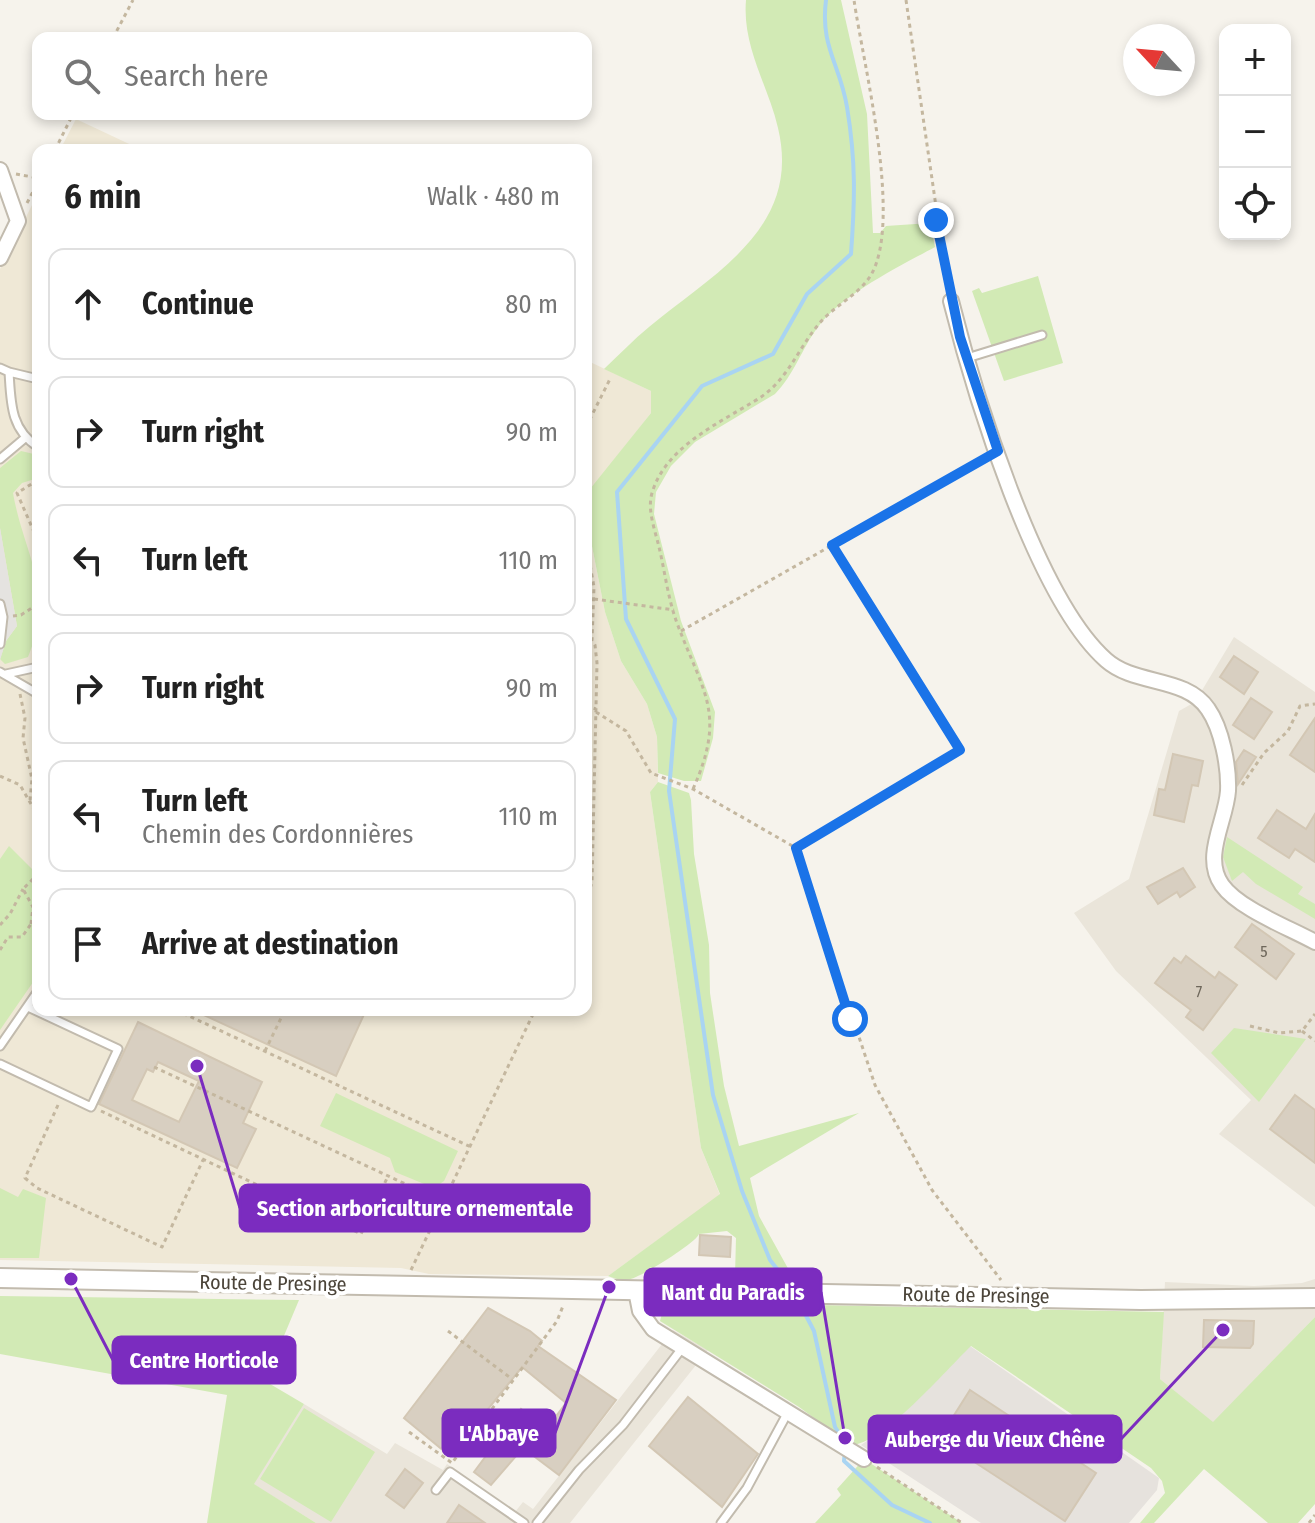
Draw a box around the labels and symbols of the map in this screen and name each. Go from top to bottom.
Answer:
north arrow [1123,24,1195,96]
route end [918,202,954,238]
house number: 5 [1260,942,1268,961]
house number: 7 [1196,982,1203,1001]
route start [832,1001,868,1037]
callout: Section arboriculture ornementale [240,1185,589,1231]
text: Section arboriculture ornementale [257,1195,573,1222]
callout: Nant du Paradis [645,1269,821,1315]
street label: Route de Presinge [199,1270,347,1296]
text: Nant du Paradis [661,1279,805,1306]
street label: Route de Presinge [902,1282,1050,1308]
callout: Centre Horticole [113,1337,295,1383]
text: Centre Horticole [129,1347,279,1374]
callout: L'Abbaye [443,1410,555,1456]
callout: Auberge du Vieux Chêne [869,1416,1121,1462]
text: L'Abbaye [459,1420,539,1447]
text: Auberge du Vieux Chêne [884,1426,1105,1453]

